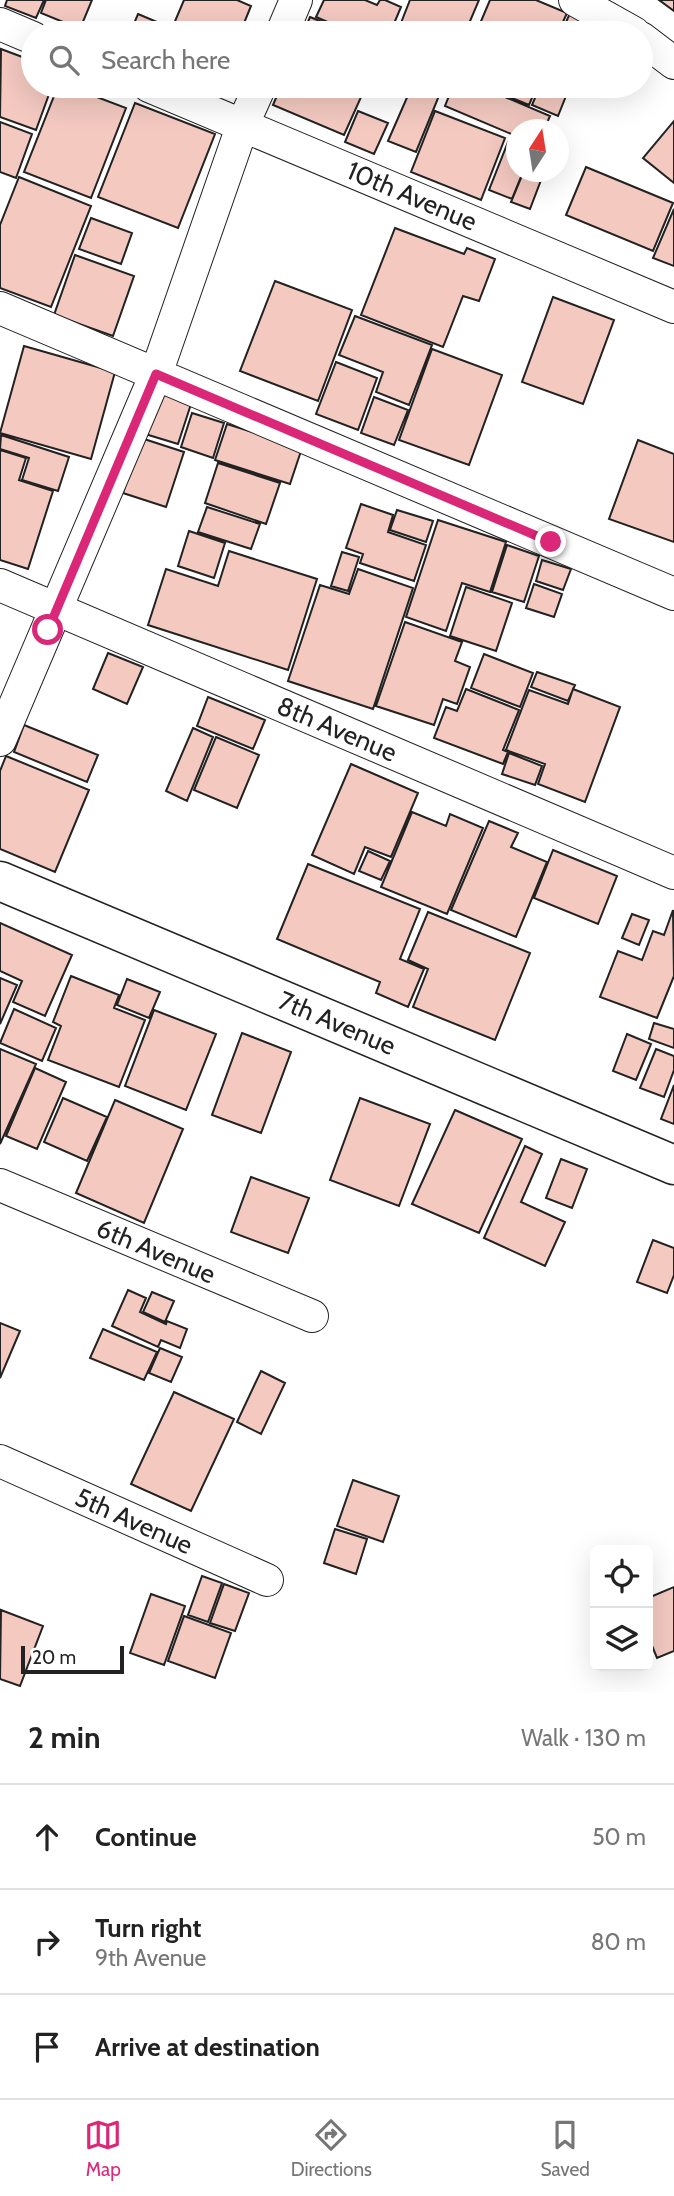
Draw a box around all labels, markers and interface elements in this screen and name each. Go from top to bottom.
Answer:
search box [21,21,653,98]
icon: search [45,41,83,79]
text: Search here [101,44,230,76]
north arrow [506,119,569,182]
street label: 10th Avenue [342,154,482,238]
route end [535,526,566,557]
route start [32,614,63,645]
street label: 8th Avenue [272,689,402,769]
street label: 7th Avenue [274,984,400,1062]
street label: 6th Avenue [92,1212,220,1290]
street label: 5th Avenue [70,1481,198,1561]
map controls [590,1545,653,1671]
button: locate [590,1545,653,1608]
button: layers [590,1608,653,1671]
scale bar [21,1643,124,1675]
text: 20 m [32,1646,76,1669]
text: 2 min [28,1719,100,1756]
text: Walk · 130 m [521,1724,646,1752]
icon: ahead [28,1818,66,1856]
text: Continue [95,1821,197,1853]
text: 50 m [592,1823,646,1851]
text: Turn right [95,1912,201,1944]
icon: right [28,1923,66,1961]
text: 80 m [591,1928,646,1956]
text: 9th Avenue [95,1944,206,1972]
icon: arrive [28,2028,66,2066]
text: Arrive at destination [95,2031,320,2063]
tab: Map [84,2116,122,2181]
tab: Directions [291,2116,372,2181]
tab: Saved [540,2116,590,2181]

